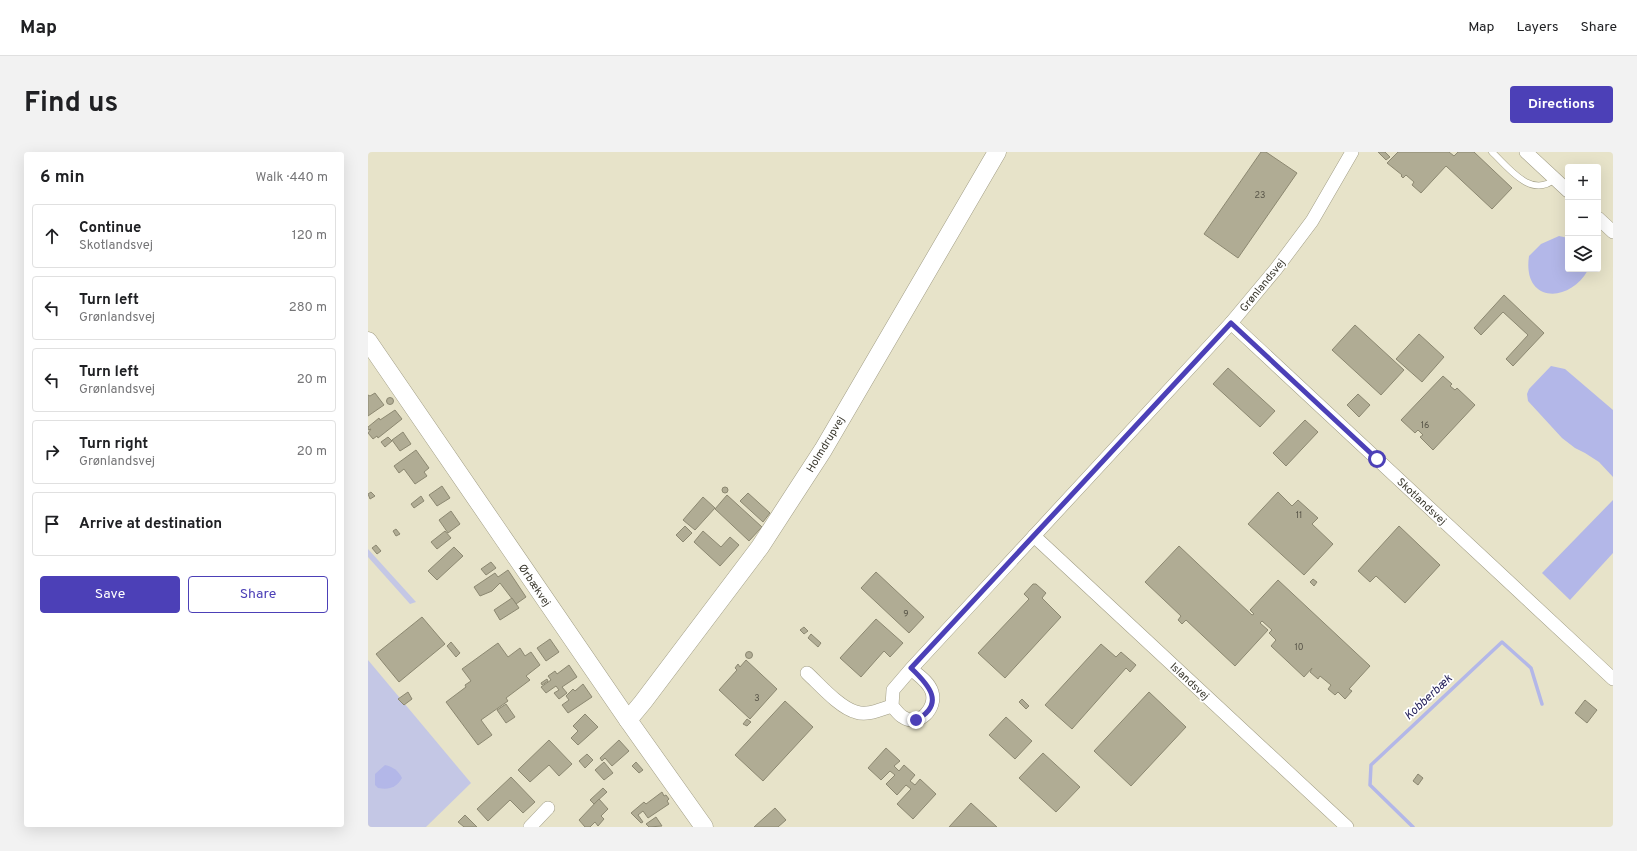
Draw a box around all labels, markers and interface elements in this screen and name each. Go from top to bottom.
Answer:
text: Map [20,16,57,40]
text: Map [1468,19,1494,36]
text: Layers [1516,19,1558,36]
text: Share [1580,19,1617,36]
text: Find us [24,86,118,122]
button: Directions [1510,86,1613,123]
map controls [1565,164,1601,272]
button: + [1565,164,1601,200]
text: 6 min [40,167,84,189]
text: Walk · 440 m [256,170,328,186]
house number: 23 [1255,190,1265,201]
button: − [1565,200,1601,236]
text: Continue [79,219,141,238]
icon: ahead [41,225,63,247]
text: 120 m [292,228,327,244]
button: layers [1565,236,1601,272]
text: Skotlandsvej [79,238,153,254]
street label: Grønlandsvej [1237,256,1289,315]
text: Turn left [79,291,139,310]
icon: left [41,297,63,319]
text: 280 m [289,300,327,316]
text: Grønlandsvej [79,310,155,326]
text: Turn left [79,363,139,382]
icon: left [41,369,63,391]
text: 20 m [297,372,327,388]
text: Grønlandsvej [79,382,155,398]
street label: Holmdrupvej [804,414,848,475]
house number: 16 [1421,420,1429,431]
text: Turn right [79,435,148,454]
icon: right [41,441,63,463]
text: 20 m [297,444,327,460]
route start [1368,450,1386,468]
text: Grønlandsvej [79,454,155,470]
street label: Skotlandsvej [1394,475,1449,528]
house number: 11 [1296,510,1302,521]
icon: arrive [41,513,63,535]
text: Arrive at destination [79,515,222,534]
street label: Ørbækvej [515,562,553,609]
button: Save [40,576,180,613]
button: Share [188,576,328,613]
house number: 9 [903,609,909,620]
house number: 10 [1294,642,1304,653]
street label: Islandsvej [1167,660,1212,703]
water label: Kobberbæk [1401,671,1457,724]
house number: 3 [754,693,760,704]
route end [907,711,925,729]

